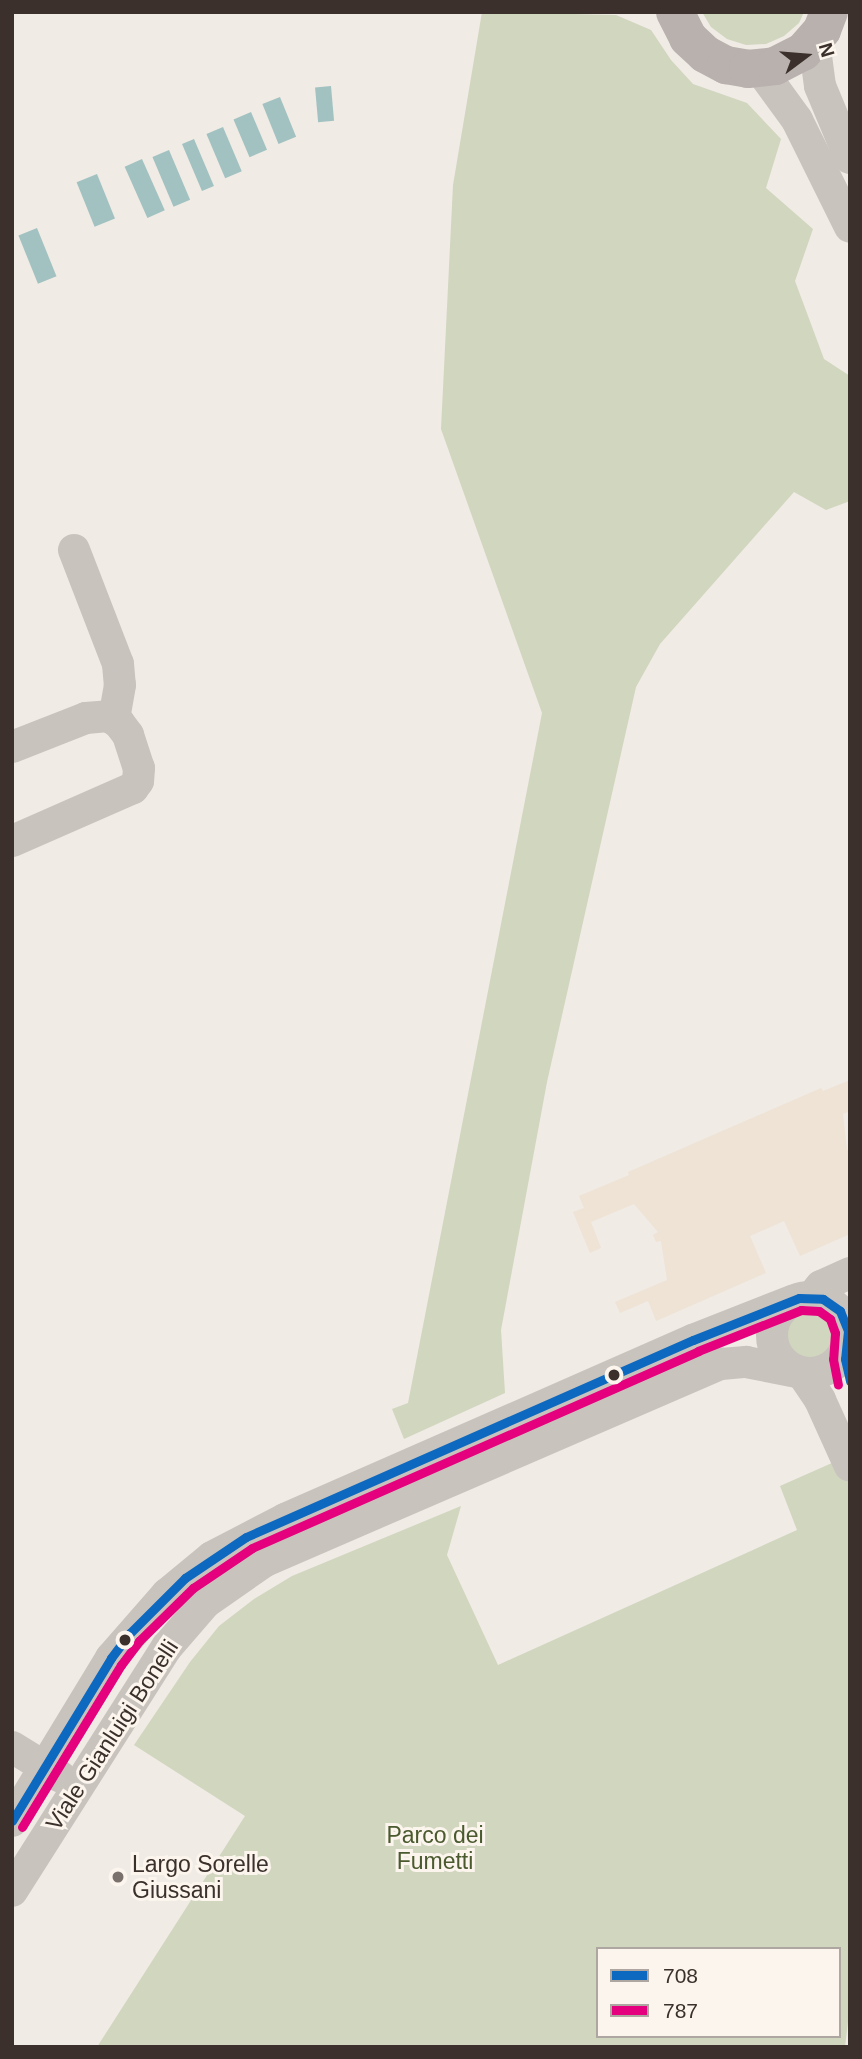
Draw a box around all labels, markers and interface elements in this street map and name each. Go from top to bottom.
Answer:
north arrow [771,21,841,91]
text: N [815,41,839,60]
unlabelled marker [607,1368,621,1382]
unlabelled marker [118,1633,132,1647]
street label: Viale Gianluigi Bonelli [40,1634,184,1836]
park label: Parco dei Fumetti [386,1821,484,1875]
place label: Largo Sorelle Giussani [132,1850,269,1904]
marker: Largo Sorelle Giussani [110,1869,126,1885]
legend [596,1947,841,2038]
text: 708 [663,1964,698,1987]
text: 787 [663,1999,698,2022]

